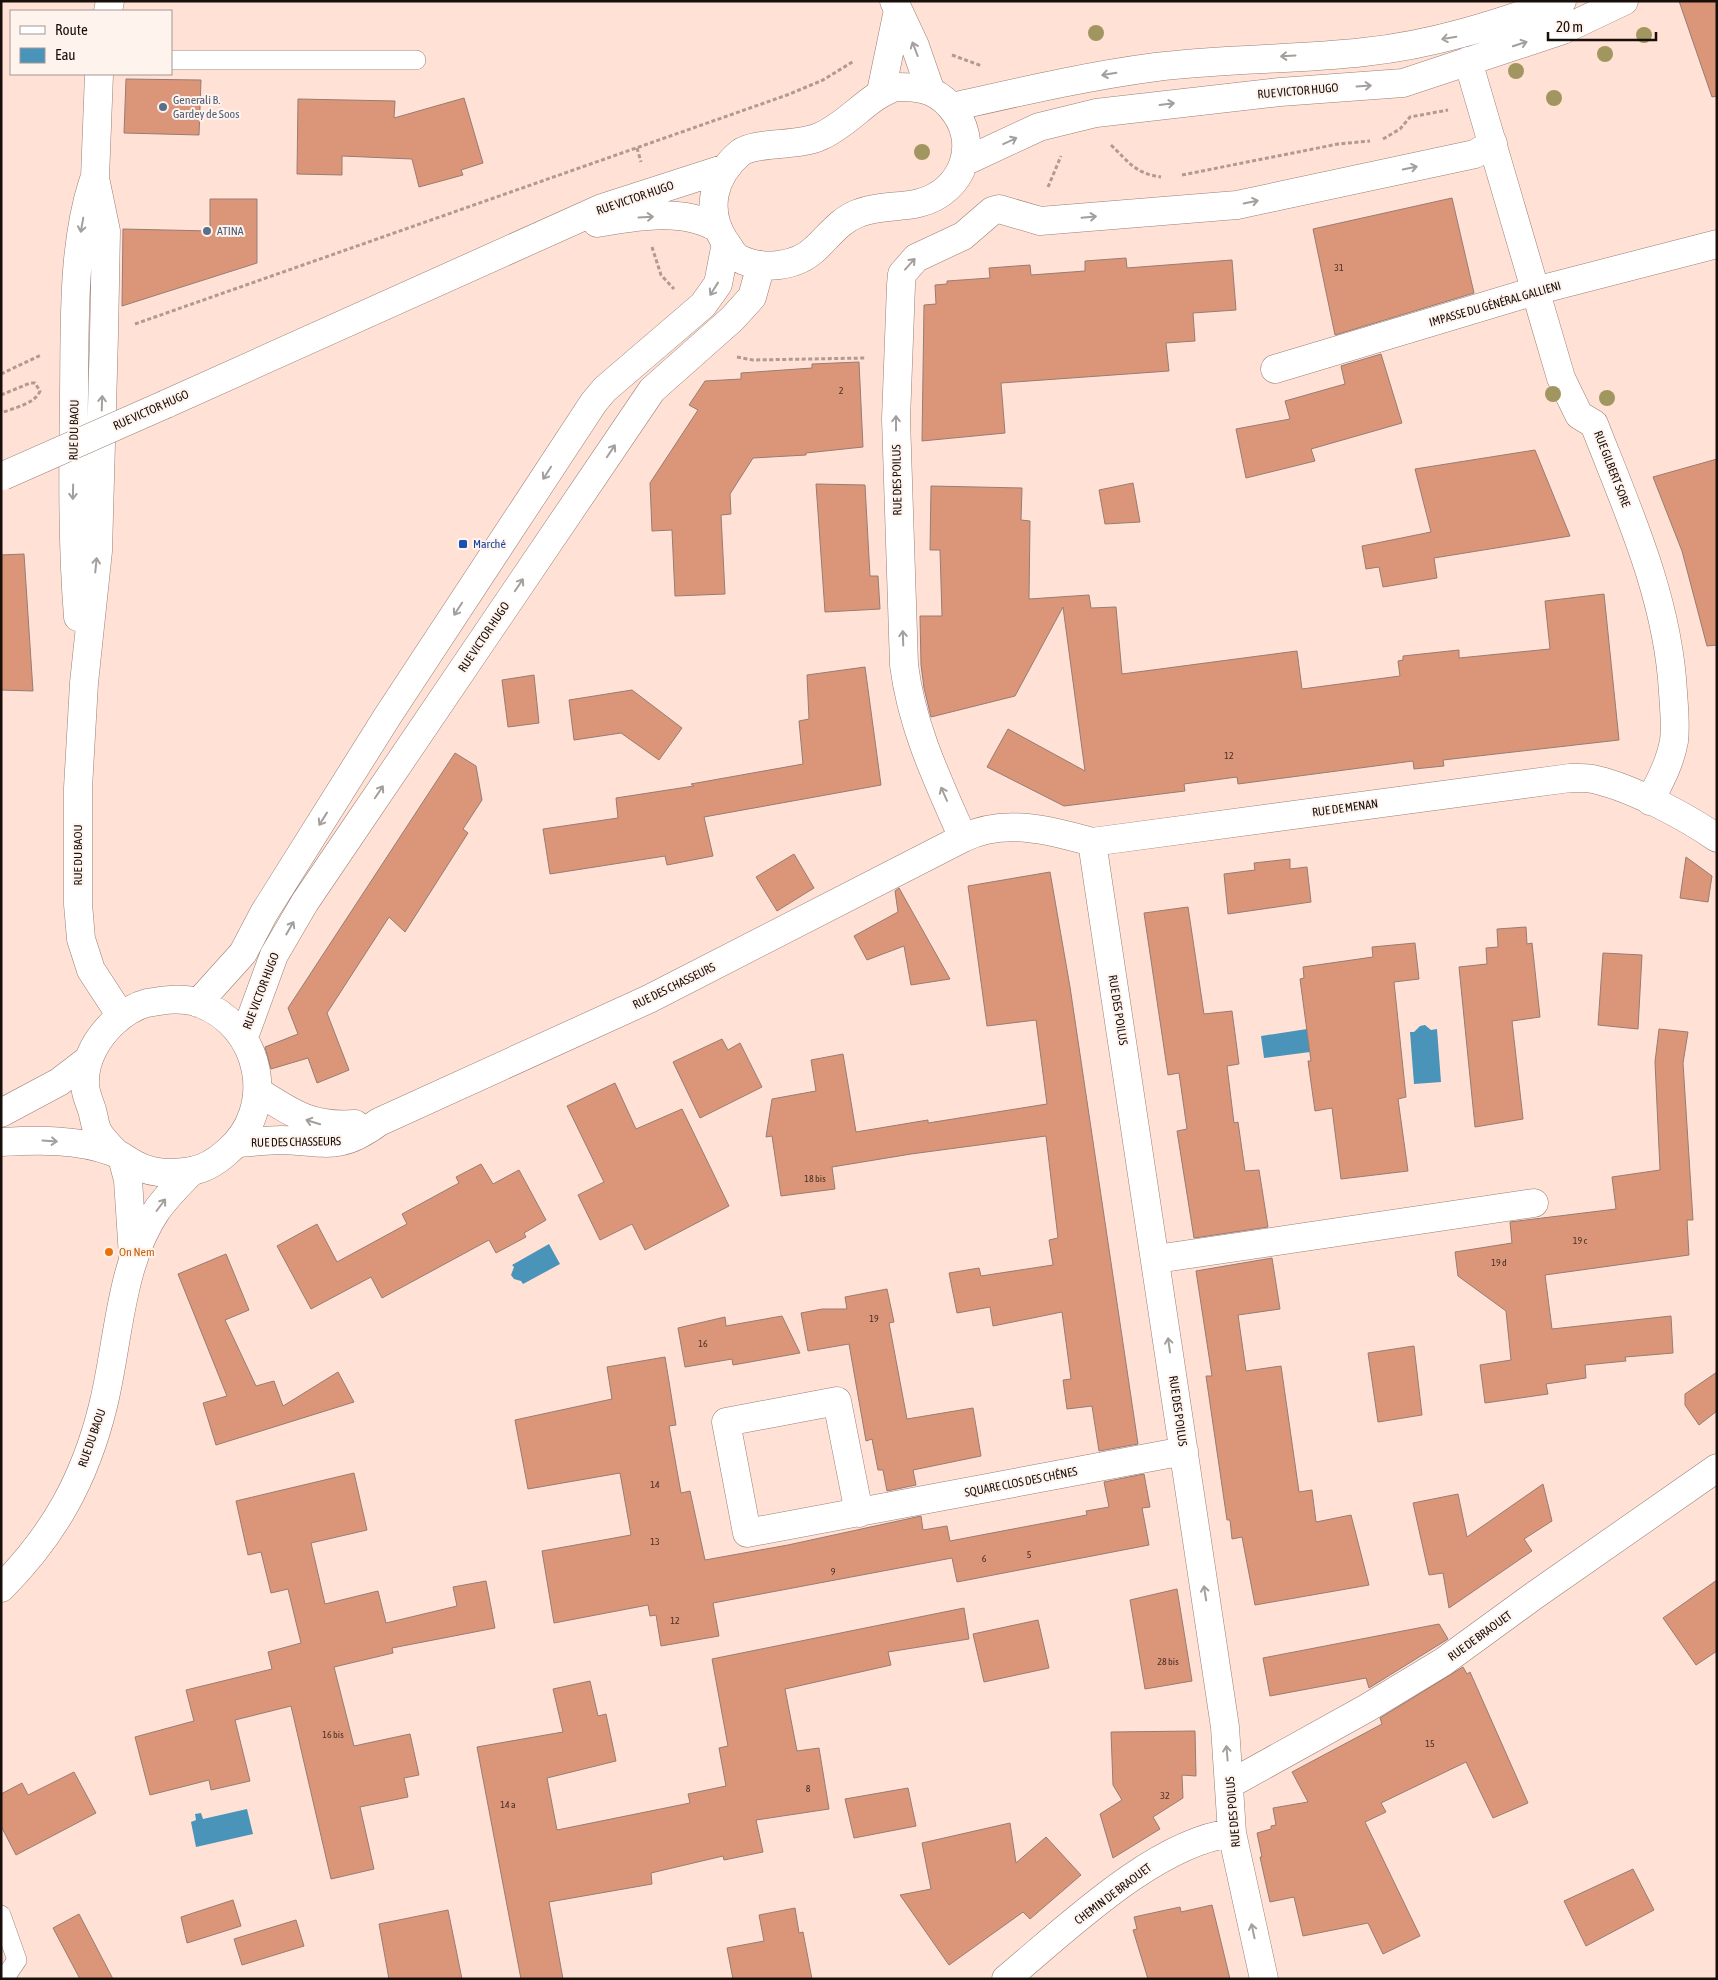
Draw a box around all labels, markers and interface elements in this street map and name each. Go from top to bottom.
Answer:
legend [10,10,172,75]
scale bar [1548,10,1656,42]
text: 20 m [1556,18,1583,35]
text: Route [55,21,88,38]
one-way arrow [1441,33,1457,43]
one-way arrow [1512,39,1528,49]
one-way arrow [910,42,920,57]
text: Eau [55,46,76,63]
one-way arrow [1280,51,1296,61]
one-way arrow [1101,70,1117,80]
street label: RUE VICTOR HUGO [1257,80,1339,102]
one-way arrow [1356,82,1372,91]
place label: Generali B. Gardey de Soos [173,93,239,121]
one-way arrow [1159,99,1175,109]
marker: Generali B. Gardey de Soos [157,101,169,113]
one-way arrow [1002,135,1017,145]
one-way arrow [1401,162,1417,172]
street label: RUE VICTOR HUGO [594,178,676,218]
one-way arrow [1242,197,1258,206]
one-way arrow [638,212,654,222]
one-way arrow [1081,212,1097,222]
one-way arrow [77,216,86,232]
place label: ATINA [217,224,244,238]
marker: ATINA [201,225,213,237]
one-way arrow [904,257,916,270]
house number: 31 [1334,262,1344,273]
street label: IMPASSE DU GÉNÉRAL GALLIENI [1428,278,1562,330]
one-way arrow [708,282,718,296]
house number: 2 [839,385,844,396]
street label: RUE VICTOR HUGO [111,387,191,433]
one-way arrow [98,395,107,411]
street label: RUE DU BAOU [66,399,82,461]
one-way arrow [891,415,901,432]
street label: RUE GILBERT SORE [1591,429,1633,509]
one-way arrow [606,444,616,458]
street label: RUE DES POILUS [889,444,905,516]
one-way arrow [542,465,552,479]
one-way arrow [68,484,78,500]
place label: Marché [473,537,506,551]
marker: Marché [457,538,469,550]
one-way arrow [92,557,101,573]
one-way arrow [514,578,524,592]
street label: RUE VICTOR HUGO [455,599,513,675]
one-way arrow [453,601,463,615]
one-way arrow [898,630,907,646]
house number: 12 [1224,750,1234,761]
one-way arrow [374,785,384,799]
one-way arrow [938,787,948,802]
street label: RUE DE MENAN [1311,796,1379,820]
one-way arrow [317,811,327,825]
street label: RUE DU BAOU [71,825,85,885]
one-way arrow [285,921,295,935]
street label: RUE VICTOR HUGO [240,951,282,1031]
street label: RUE DES CHASSEURS [631,960,717,1012]
street label: RUE DES POILUS [1106,974,1130,1046]
one-way arrow [305,1116,321,1126]
street label: RUE DES CHASSEURS [251,1134,341,1150]
one-way arrow [42,1136,58,1145]
house number: 18 bis [804,1173,826,1184]
one-way arrow [156,1198,166,1212]
house number: 19 c [1573,1235,1588,1246]
place label: On Nem [119,1245,155,1259]
marker: On Nem [103,1246,115,1258]
house number: 19 d [1491,1257,1507,1268]
house number: 19 [869,1313,879,1324]
house number: 16 [698,1338,708,1349]
one-way arrow [1163,1338,1173,1354]
street label: RUE DES POILUS [1166,1375,1190,1447]
street label: RUE DU BAOU [75,1407,109,1469]
street label: SQUARE CLOS DES CHÊNES [963,1464,1079,1500]
house number: 14 [650,1479,660,1490]
house number: 13 [650,1536,660,1547]
house number: 5 [1027,1549,1032,1560]
house number: 6 [982,1553,987,1564]
house number: 9 [831,1566,836,1577]
one-way arrow [1200,1585,1210,1601]
street label: RUE DE BRAOUET [1445,1608,1515,1664]
house number: 12 [670,1615,680,1626]
house number: 28 bis [1157,1656,1179,1667]
house number: 16 bis [322,1729,344,1740]
house number: 15 [1425,1738,1435,1749]
one-way arrow [1223,1746,1232,1762]
street label: RUE DES POILUS [1223,1776,1243,1848]
house number: 8 [806,1783,811,1794]
house number: 32 [1160,1790,1170,1801]
house number: 14 a [500,1799,516,1810]
street label: CHEMIN DE BRAOUET [1072,1860,1155,1928]
one-way arrow [1248,1924,1258,1940]

